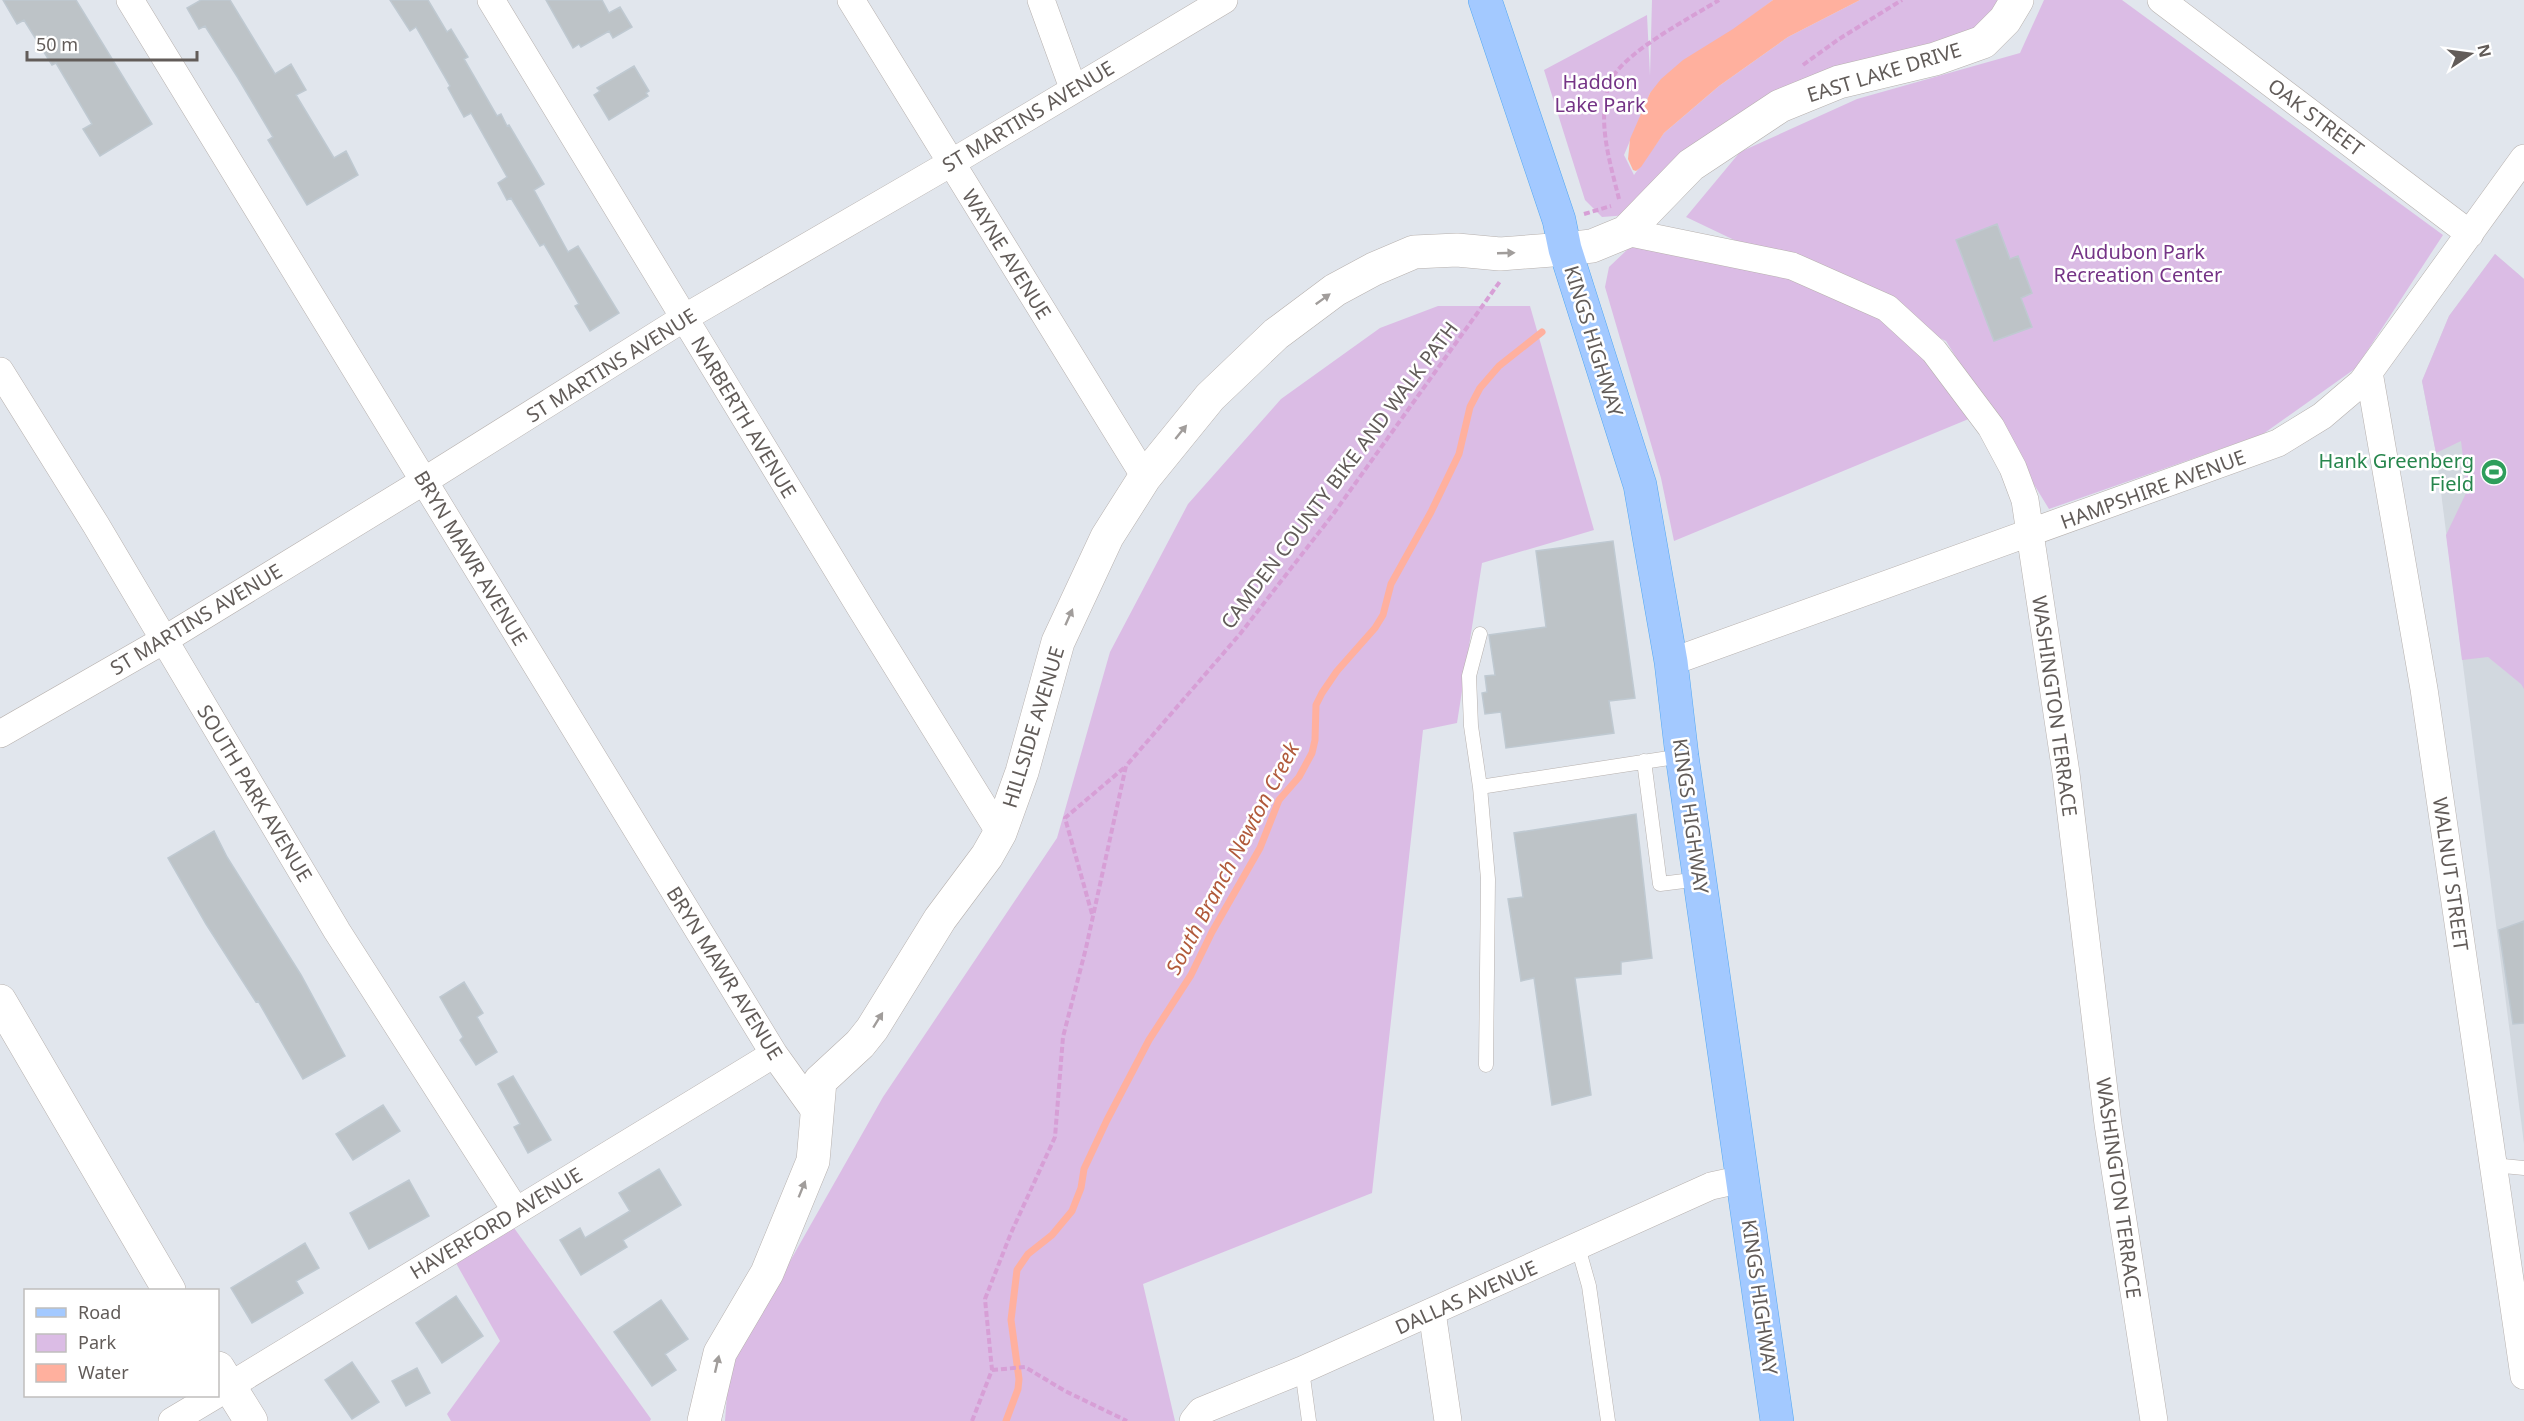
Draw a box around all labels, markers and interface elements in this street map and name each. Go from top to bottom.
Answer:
scale bar [27,24,196,62]
north arrow [2440,24,2500,84]
text: 50 m [36,32,78,56]
street label: EAST LAKE DRIVE [1803,36,1965,108]
text: N [2472,42,2497,59]
street label: ST MARTINS AVENUE [937,54,1119,178]
park label: Haddon Lake Park [1554,68,1646,118]
street label: OAK STREET [2263,72,2369,162]
street label: WAYNE AVENUE [956,184,1058,324]
park label: Audubon Park Recreation Center [2054,238,2222,288]
one-way arrow [1497,249,1516,258]
street label: KINGS HIGHWAY [1558,262,1630,421]
one-way arrow [1315,293,1331,305]
street label: ST MARTINS AVENUE [521,302,701,428]
street label: CAMDEN COUNTY BIKE AND WALK PATH [1214,316,1464,634]
street label: NARBERTH AVENUE [685,331,803,503]
one-way arrow [1175,424,1188,440]
street label: HAMPSHIRE AVENUE [2057,443,2249,535]
place label: Hank Greenberg Field [2318,447,2474,497]
sports icon: Hank Greenberg Field [2479,457,2509,487]
street label: BRYN MAWR AVENUE [408,466,534,650]
street label: ST MARTINS AVENUE [105,557,287,681]
street label: WASHINGTON TERRACE [2026,594,2084,818]
one-way arrow [1065,608,1074,626]
street label: HILLSIDE AVENUE [996,643,1070,811]
street label: SOUTH PARK AVENUE [191,699,319,887]
water label: South Branch Newton Creek [1159,736,1306,979]
street label: KINGS HIGHWAY [1667,736,1715,896]
street label: WALNUT STREET [2427,795,2475,953]
street label: BRYN MAWR AVENUE [661,881,789,1065]
one-way arrow [872,1012,883,1029]
street label: WASHINGTON TERRACE [2090,1076,2148,1300]
street label: HAVERFORD AVENUE [405,1161,587,1285]
one-way arrow [798,1180,807,1198]
street label: KINGS HIGHWAY [1736,1217,1784,1377]
street label: DALLAS AVENUE [1391,1254,1541,1340]
legend [24,1289,219,1397]
text: Road [78,1300,121,1324]
text: Park [78,1330,116,1354]
one-way arrow [713,1355,723,1373]
text: Water [78,1360,129,1384]

